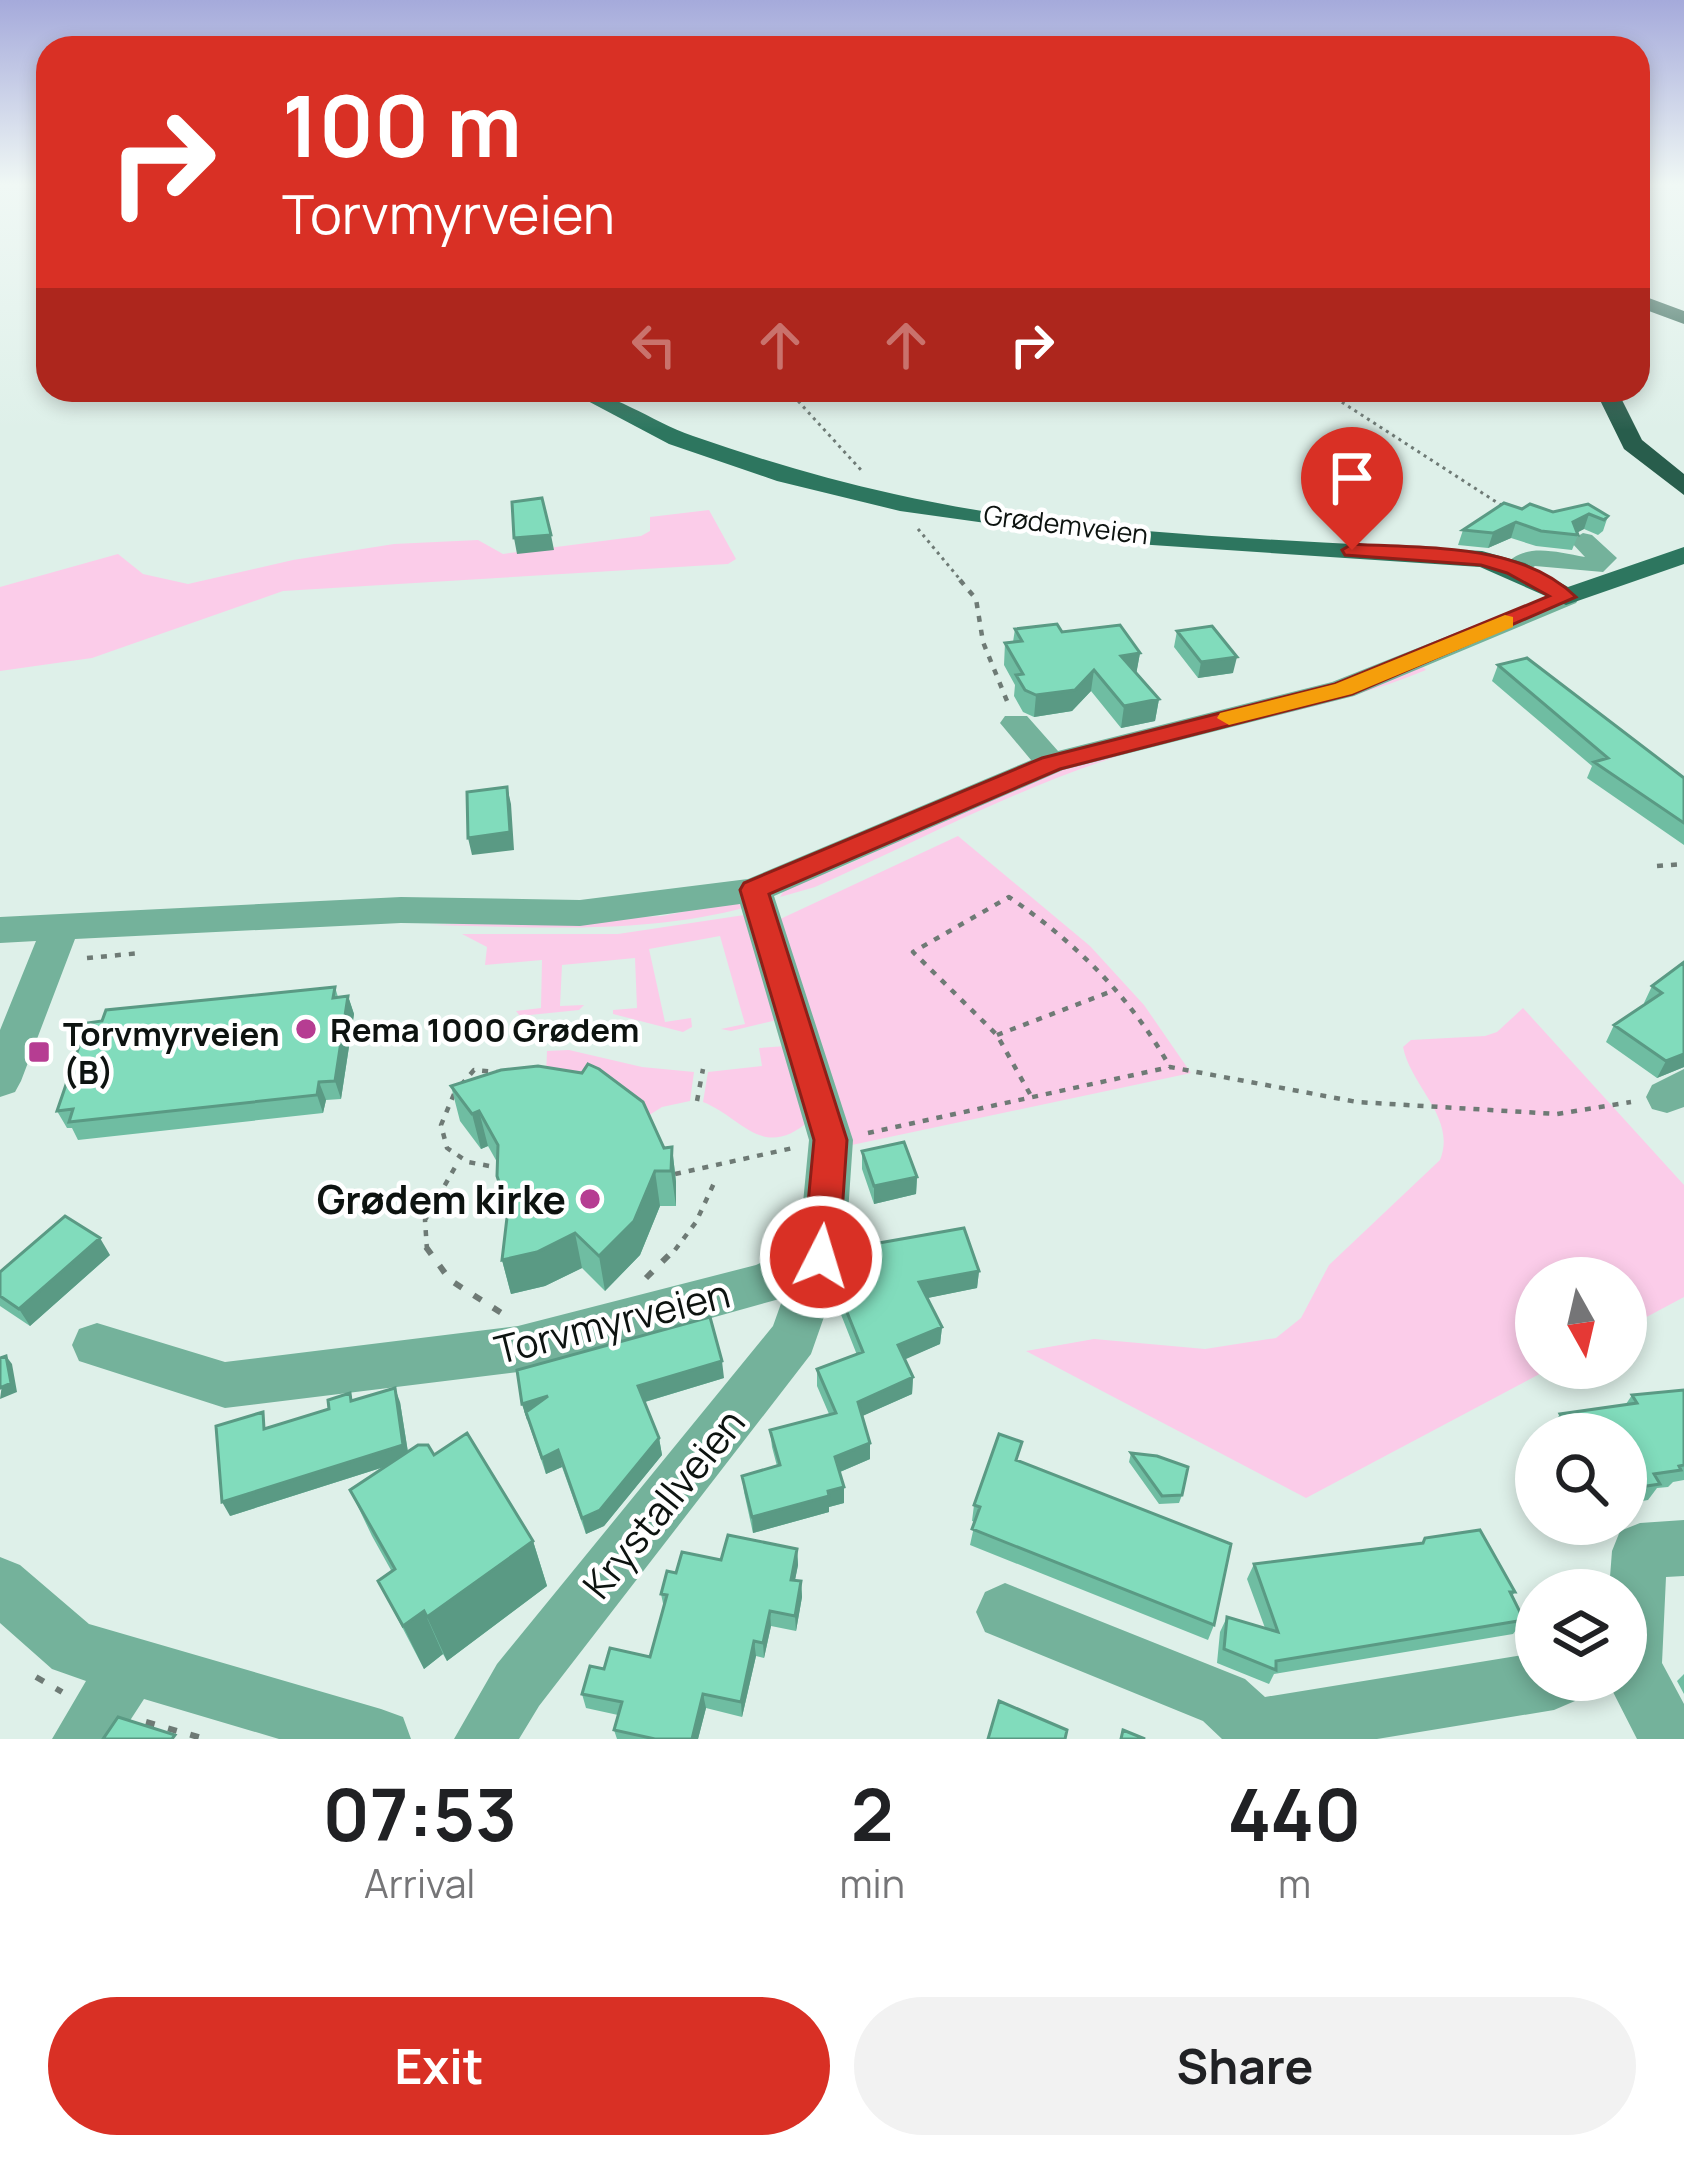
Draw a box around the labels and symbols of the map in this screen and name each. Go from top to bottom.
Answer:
pin [1301,427,1403,550]
street label: Grødemveien [982,496,1150,552]
place label: Rema 1000 Grødem [330,1007,639,1052]
place label: Torvmyrveien (B) [63,1011,280,1094]
marker: Rema 1000 Grødem [293,1016,319,1042]
marker: Torvmyrveien (B) [26,1039,52,1065]
place label: Grødem kirke [317,1172,566,1226]
marker: Grødem kirke [577,1186,603,1212]
position arrow [758,1194,884,1320]
north arrow [1515,1257,1647,1389]
street label: Torvmyrveien [489,1266,735,1376]
street label: Krystallveien [570,1397,756,1609]

